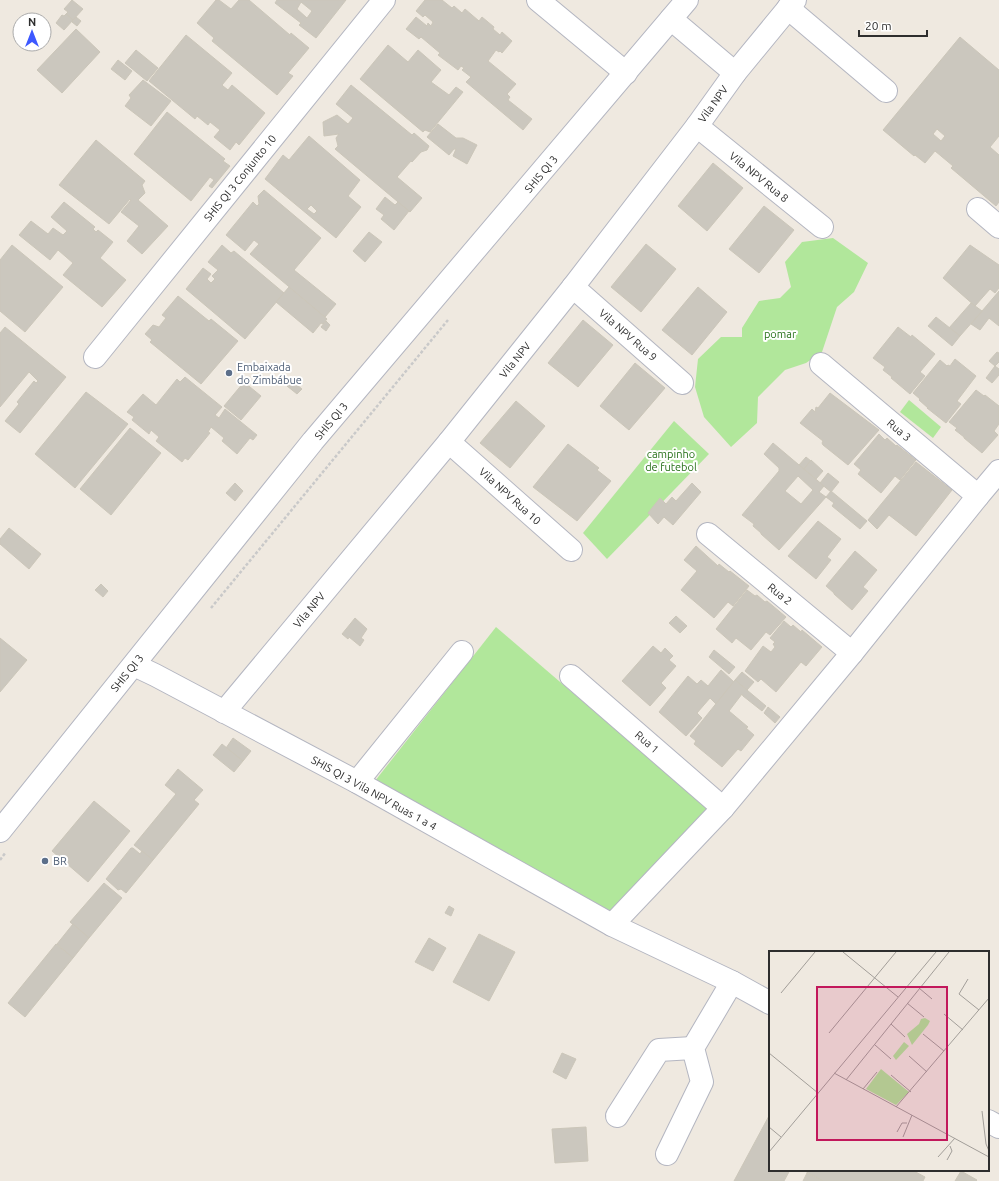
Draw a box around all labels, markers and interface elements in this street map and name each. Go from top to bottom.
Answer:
north arrow [12,12,52,52]
scale bar [859,12,927,38]
text: N [28,16,36,28]
text: 20 m [865,19,892,32]
street label: Vila NPV [696,83,730,125]
street label: SHIS QI 3 Conjunto 10 [202,132,278,224]
street label: Vila NPV Rua 8 [727,150,791,204]
street label: SHIS QI 3 [522,153,560,195]
street label: Vila NPV Rua 9 [597,307,659,363]
park label: pomar [764,328,797,340]
street label: Vila NPV [497,340,533,380]
place label: Embaixada do Zimbábue [237,361,302,386]
marker: Embaixada do Zimbábue [224,368,234,378]
street label: SHIS QI 3 [312,400,350,442]
street label: Rua 3 [885,417,913,443]
park label: campinho de futebol [645,448,697,473]
street label: Vila NPV Rua 10 [477,465,543,527]
street label: Rua 2 [766,581,794,607]
street label: Vila NPV [291,590,327,630]
street label: SHIS QI 3 [108,652,146,694]
street label: Rua 1 [633,728,661,756]
street label: SHIS QI 3 Vila NPV Ruas 1 a 4 [309,753,439,833]
place label: BR [53,855,67,867]
marker: BR [40,856,50,866]
inset map [769,951,989,1171]

